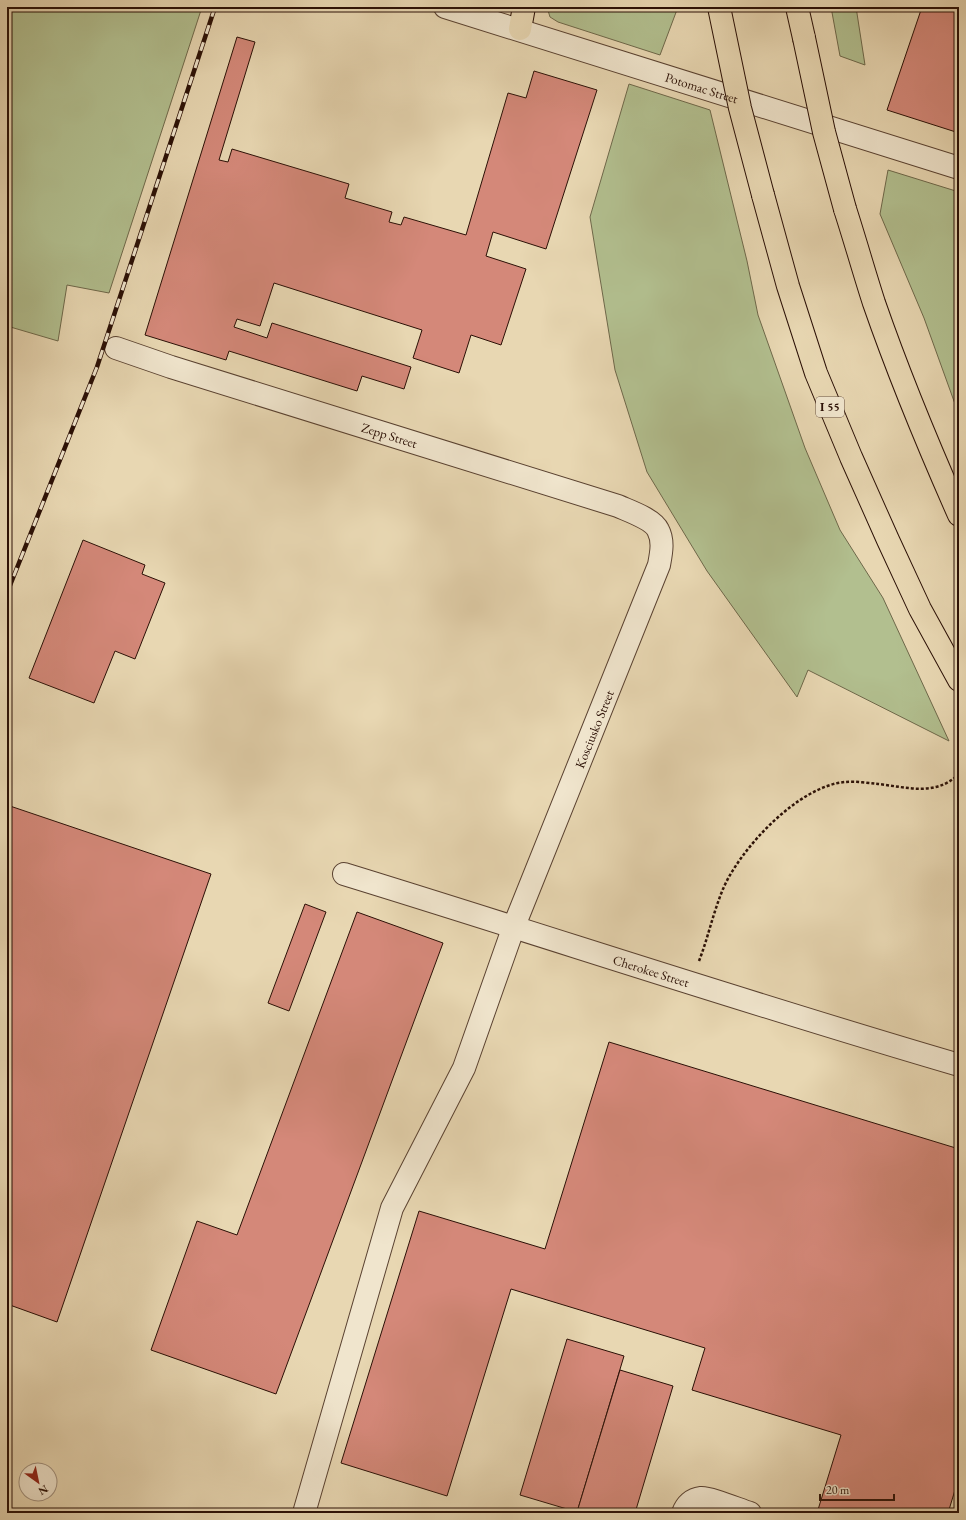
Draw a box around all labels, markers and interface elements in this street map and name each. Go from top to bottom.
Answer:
street label: Potomac Street [663,69,740,107]
road number: I 55 [816,397,844,417]
street label: Zepp Street [359,419,419,452]
street label: Kosciusko Street [571,688,618,771]
street label: Cherokee Street [611,951,691,991]
north arrow [18,1462,58,1502]
scale bar [820,1476,894,1502]
text: N [36,1482,51,1499]
text: 20 m [826,1482,850,1498]

